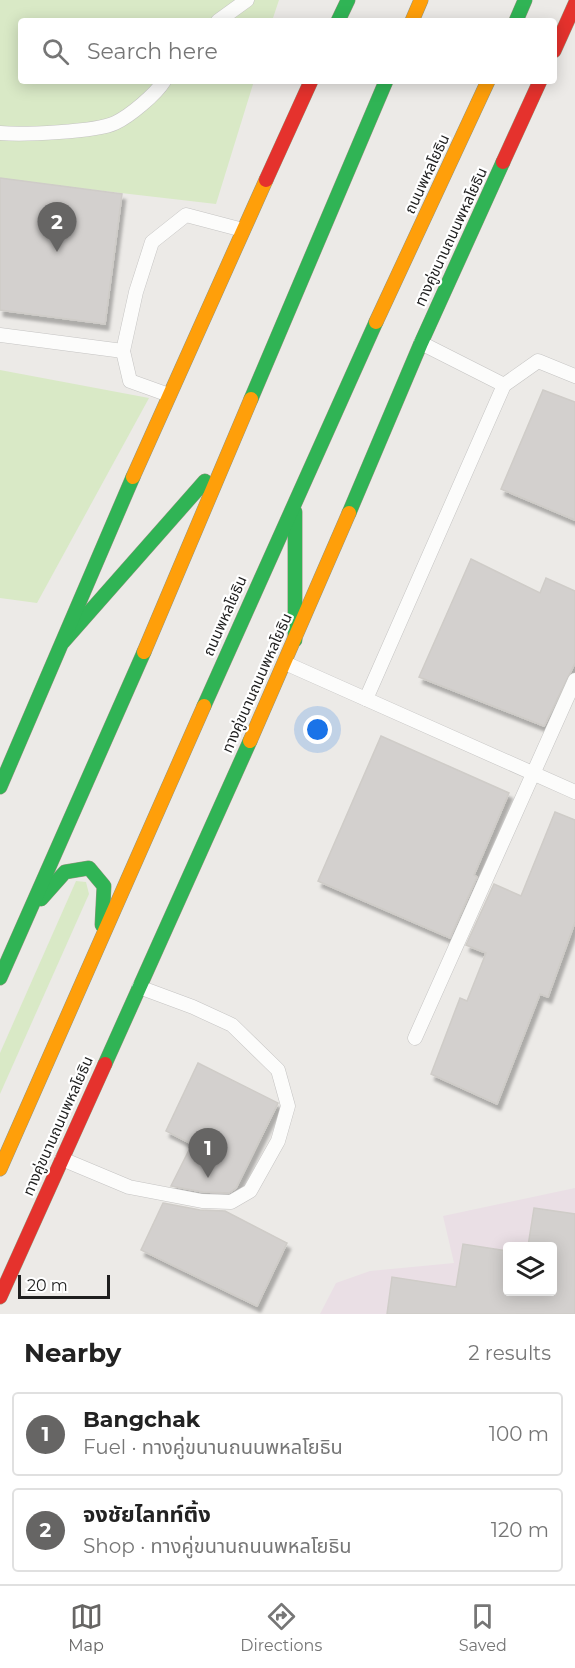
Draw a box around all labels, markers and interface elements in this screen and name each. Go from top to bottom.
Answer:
search box [18,18,557,84]
icon: search [39,35,72,68]
text: Search here [87,38,218,65]
street label: ถนนพหลโยธิน [400,131,453,217]
street label: ทางคู่ขนานถนนพหลโยธิน [410,164,491,309]
pin: 2 [38,202,76,252]
street label: ถนนพหลโยธิน [198,573,251,659]
street label: ทางคู่ขนานถนนพหลโยธิน [217,610,296,756]
your location [303,715,332,744]
street label: ทางคู่ขนานถนนพหลโยธิน [18,1053,97,1199]
pin: 1 [188,1128,228,1178]
map controls [503,1242,557,1296]
button: layers [503,1242,557,1296]
scale bar [18,1272,110,1300]
text: 20 m [27,1276,68,1295]
text: Nearby [24,1337,121,1369]
text: 2 results [468,1341,551,1365]
text: Bangchak [83,1406,200,1433]
text: 1 [42,1422,49,1446]
text: 100 m [489,1422,549,1446]
text: Fuel · ทางคู่ขนานถนนพหลโยธิน [83,1435,343,1459]
text: จงชัยไลทท์ติ้ง [83,1501,211,1528]
text: 2 [40,1518,51,1542]
text: 120 m [491,1518,549,1542]
text: Shop · ทางคู่ขนานถนนพหลโยธิน [83,1534,352,1558]
tab: Map [68,1600,104,1655]
tab: Directions [240,1600,322,1655]
tab: Saved [459,1600,507,1655]

